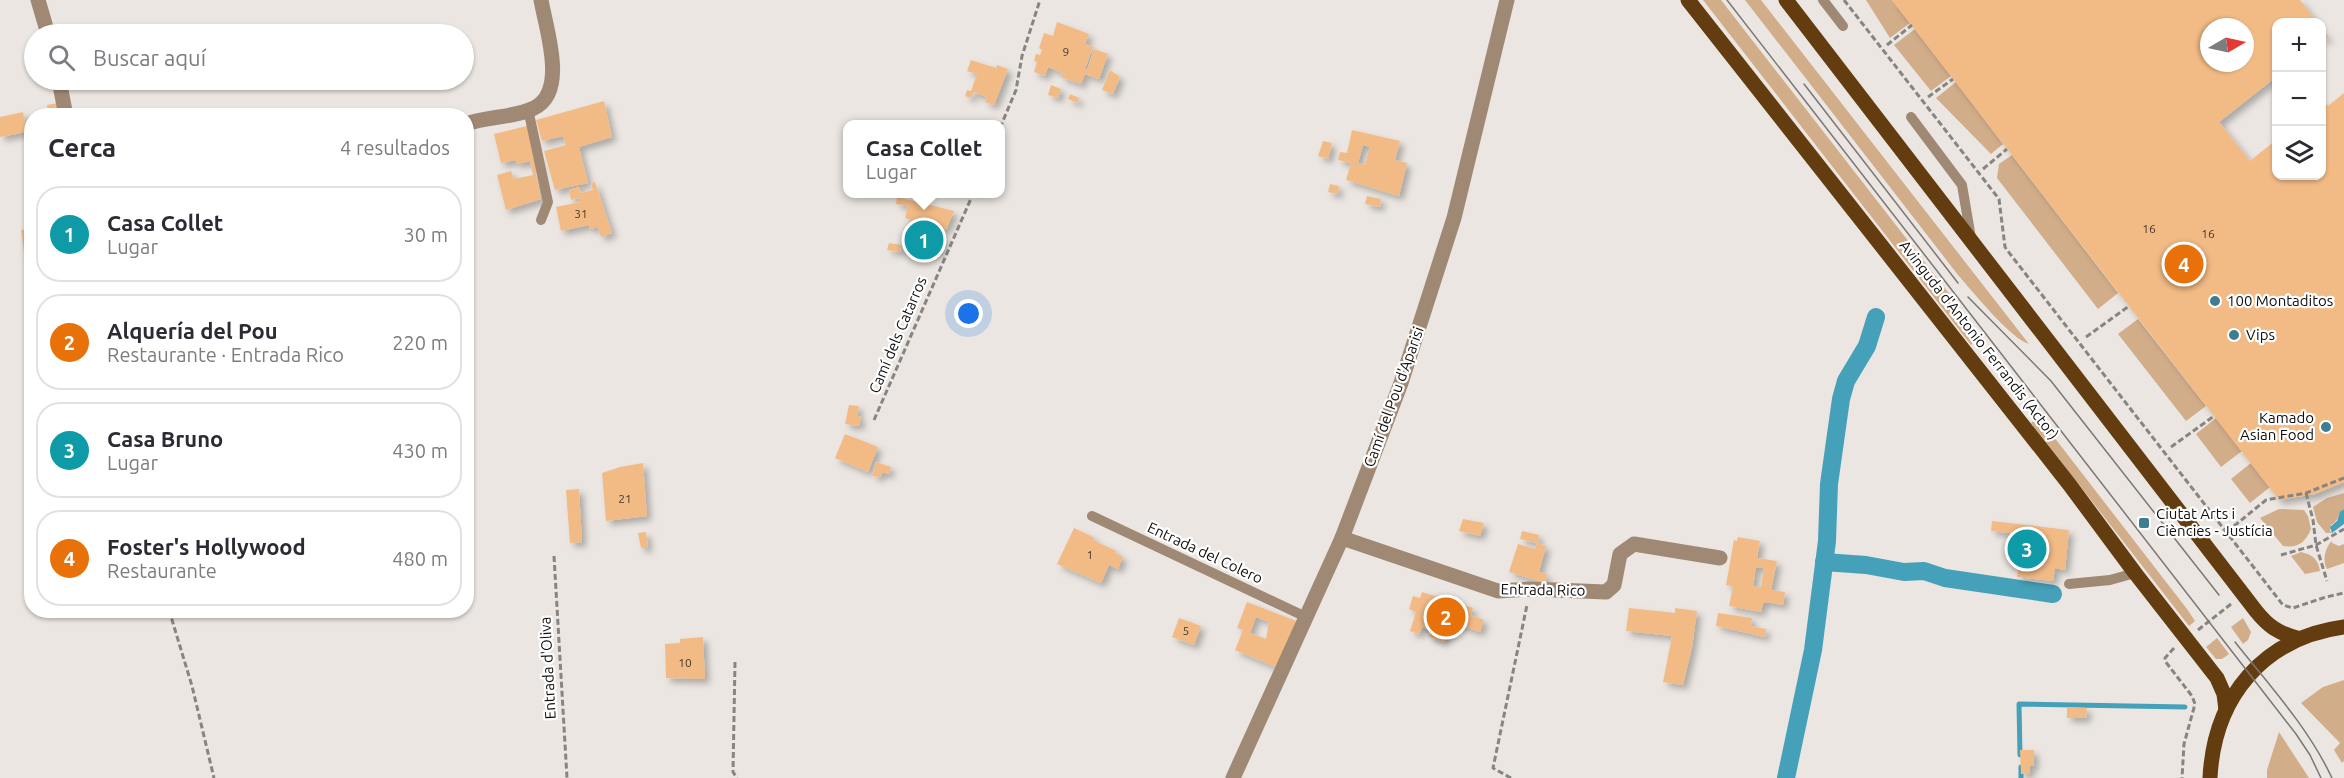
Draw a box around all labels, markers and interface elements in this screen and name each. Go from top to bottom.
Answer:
north arrow [2200,18,2254,72]
map controls [2272,18,2326,180]
button: + [2272,18,2326,72]
search box [24,24,474,90]
icon: search [45,41,78,74]
text: Buscar aquí [93,45,206,70]
house number: 9 [1063,45,1069,58]
button: − [2272,72,2326,126]
popup [843,120,1005,198]
button: layers [2272,126,2326,180]
text: Cerca [48,133,116,162]
text: Casa Collet [866,135,982,160]
text: 4 resultados [340,136,450,159]
text: Lugar [866,160,917,183]
house number: 31 [574,207,588,220]
text: Casa Collet [107,210,223,235]
pin: 1 [904,218,944,262]
house number: 16 [2142,222,2156,235]
text: 1 [64,223,75,246]
text: 30 m [404,223,448,246]
house number: 16 [2201,227,2215,240]
text: Lugar [107,235,158,258]
street label: Avinguda d'Antonio Ferrandis (Actor) [1896,237,2062,442]
pin: 4 [2164,242,2204,286]
street label: Camí dels Catarros [865,274,930,396]
place label: 100 Montaditos [2227,292,2333,309]
marker: 100 Montaditos [2208,294,2222,308]
your location [954,299,983,328]
text: Alquería del Pou [107,318,278,343]
street label: Camí del Pou d'Aparisi [1360,324,1427,469]
place label: Vips [2246,326,2275,343]
marker: Vips [2227,328,2241,342]
text: 2 [64,331,75,354]
text: 220 m [392,331,448,354]
text: Restaurante · Entrada Rico [107,343,344,366]
place label: Kamado Asian Food [2240,409,2314,443]
marker: Kamado Asian Food [2319,420,2333,434]
text: Casa Bruno [107,426,223,451]
text: 3 [64,439,75,462]
text: 430 m [392,439,448,462]
text: Lugar [107,451,158,474]
house number: 21 [618,492,632,505]
place label: Ciutat Arts i Ciències - Justícia [2156,505,2273,539]
marker: Ciutat Arts i Ciències - Justícia [2137,516,2151,530]
street label: Entrada del Colero [1145,518,1266,587]
pin: 3 [2008,526,2046,572]
text: Foster's Hollywood [107,534,306,559]
text: 4 [64,547,75,570]
text: 480 m [392,547,448,570]
house number: 1 [1087,548,1093,561]
text: Restaurante [107,559,217,582]
street label: Entrada Rico [1500,580,1586,599]
pin: 2 [1426,594,1466,640]
street label: Entrada d'Oliva [536,616,559,720]
house number: 5 [1183,624,1189,637]
house number: 10 [678,656,692,669]

